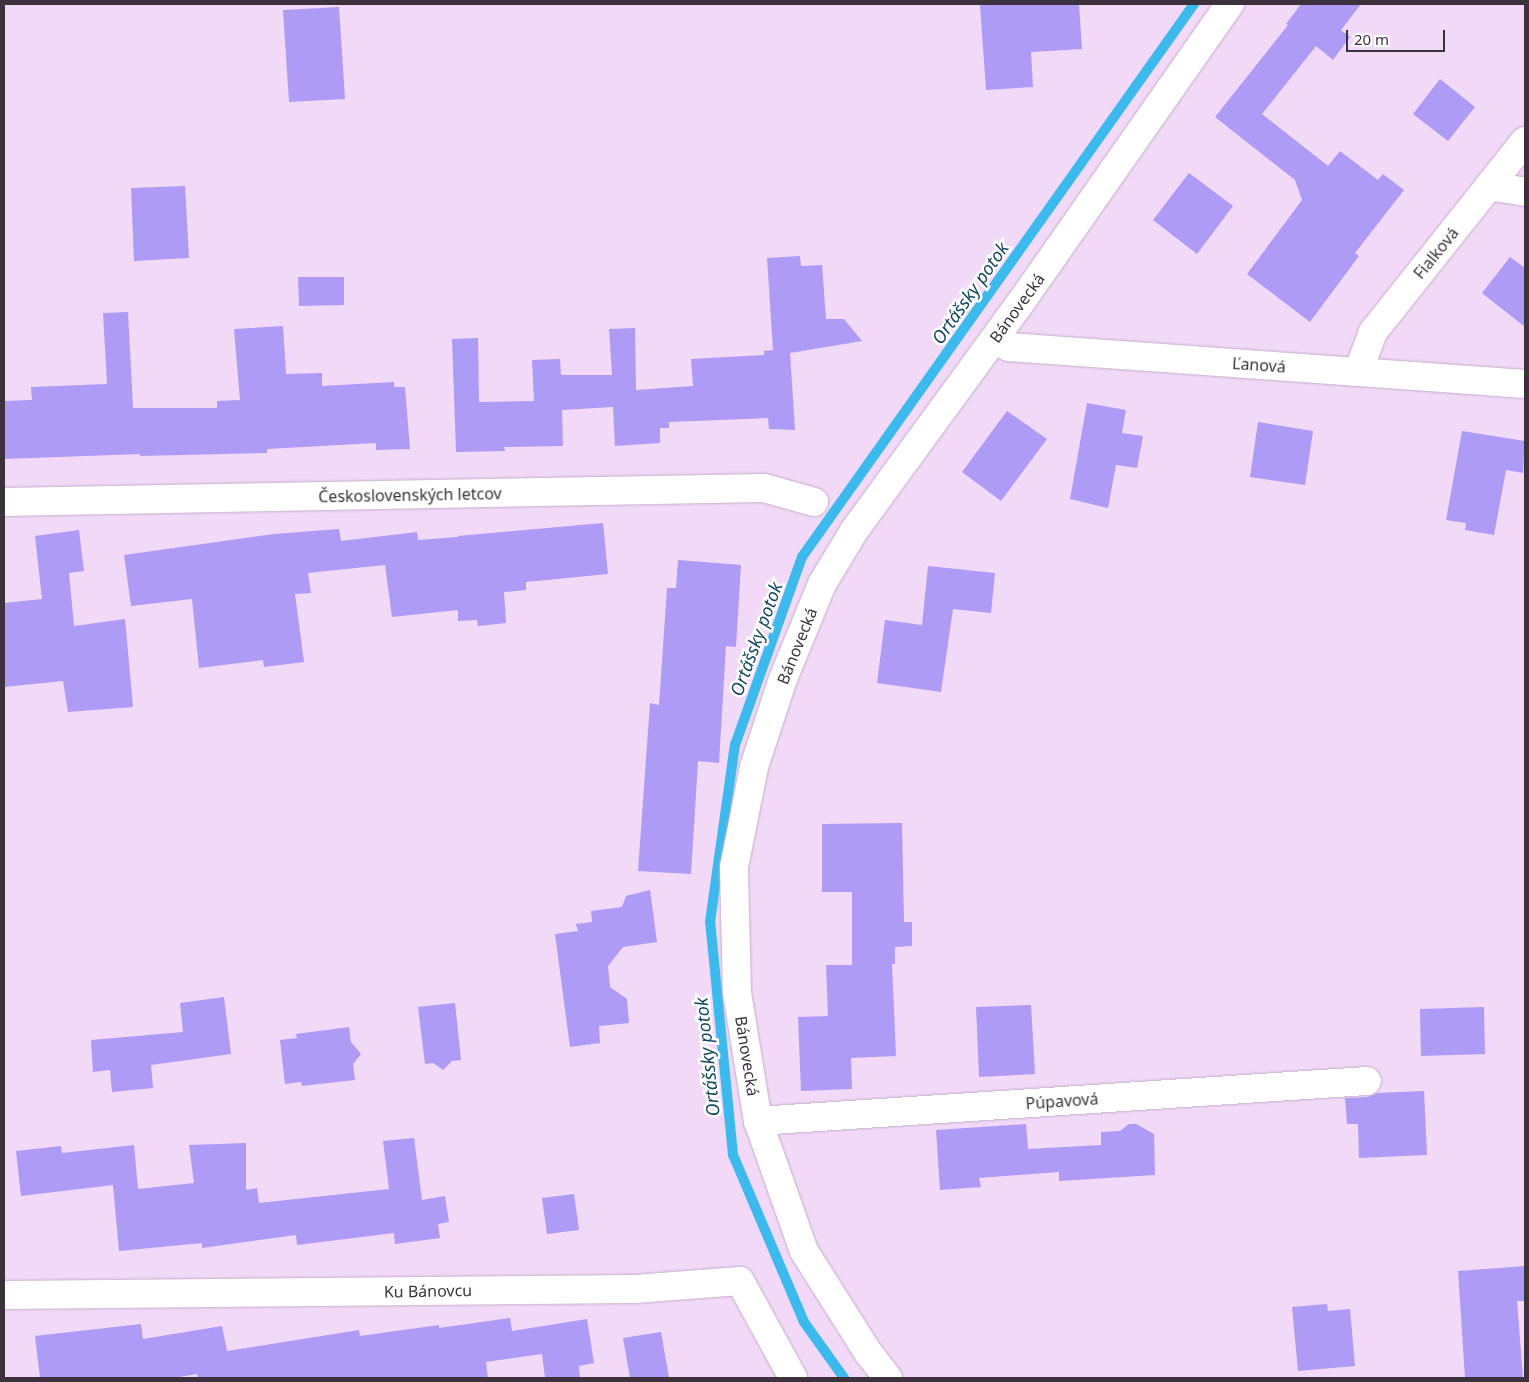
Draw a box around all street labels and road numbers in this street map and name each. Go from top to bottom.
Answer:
street label: Fialková [1409,223,1463,283]
street label: Bánovecká [985,270,1049,346]
street label: Ľanová [1232,354,1286,376]
street label: Československých letcov [318,484,502,506]
street label: Bánovecká [773,605,821,687]
street label: Bánovecká [731,1015,763,1097]
street label: Púpavová [1025,1089,1099,1113]
street label: Ku Bánovcu [384,1281,472,1301]

